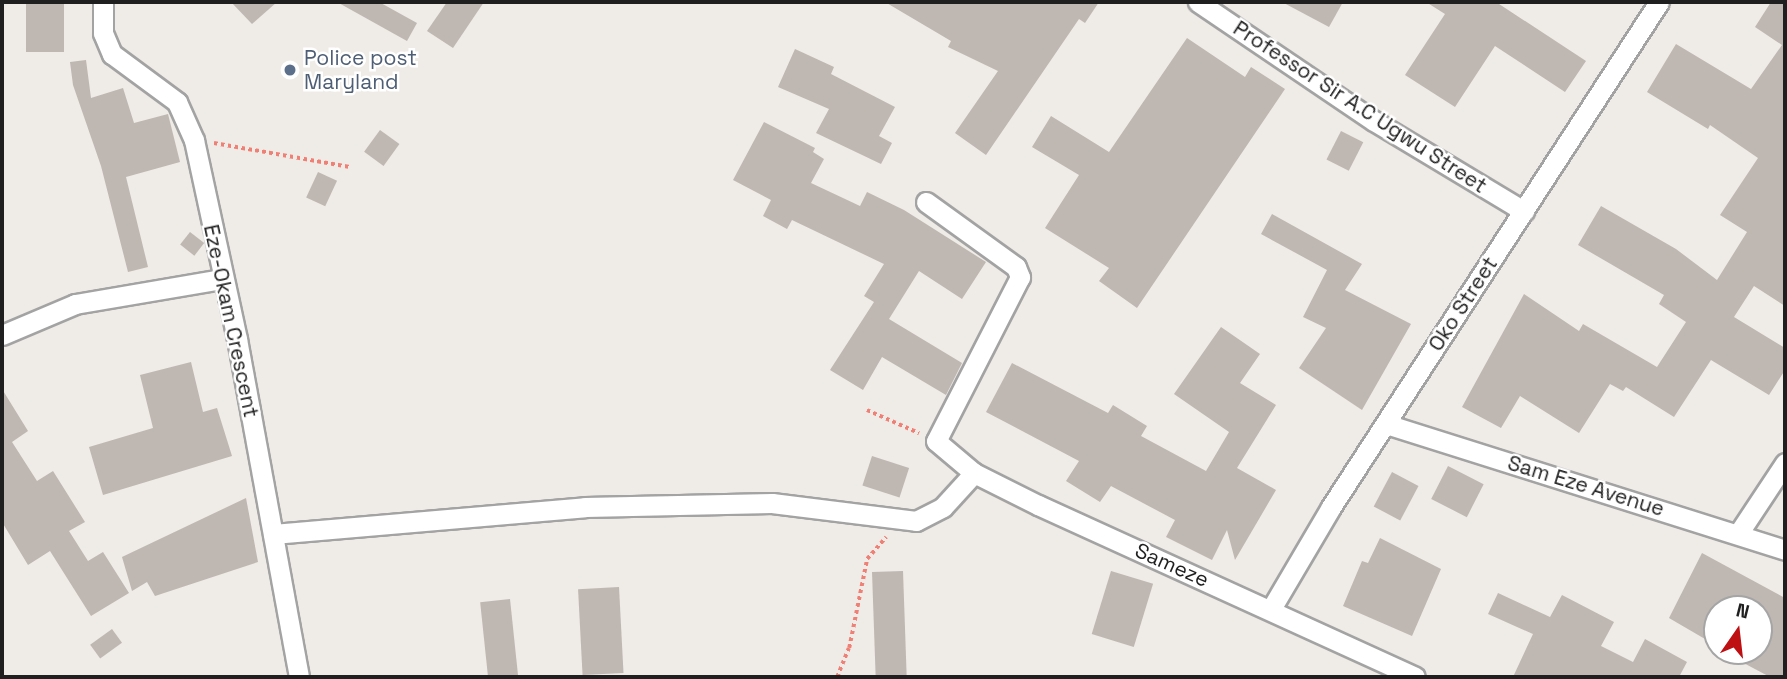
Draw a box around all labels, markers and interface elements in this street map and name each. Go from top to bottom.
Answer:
street label: Professor Sir A.C Ugwu Street [1228,15,1492,199]
place label: Police post Maryland [304,45,417,95]
marker: Police post Maryland [282,62,298,78]
street label: Eze-Okam Crescent [198,222,264,420]
street label: Oko Street [1423,252,1503,356]
street label: Sam Eze Avenue [1504,450,1668,522]
street label: Sameze [1131,538,1213,592]
north arrow [1703,595,1773,665]
text: N [1734,597,1752,625]

